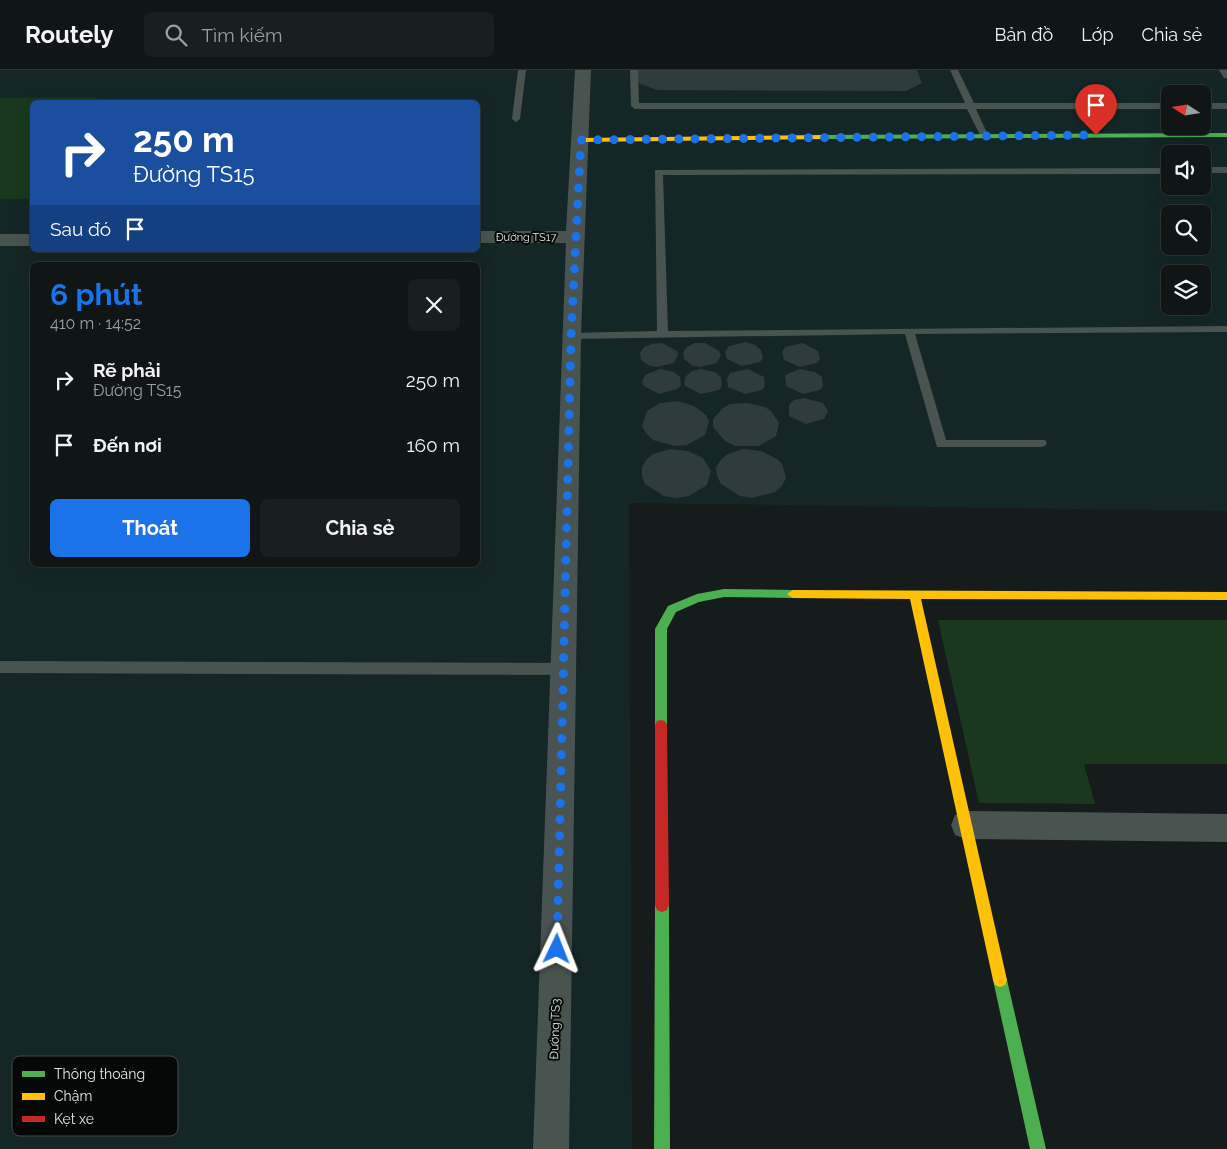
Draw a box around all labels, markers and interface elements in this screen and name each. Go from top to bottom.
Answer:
search box [144,12,494,57]
text: Routely [25,20,114,49]
icon: search [162,21,190,49]
text: Tìm kiếm [202,24,282,46]
text: Bản đồ [994,24,1053,45]
text: Lớp [1081,24,1114,45]
text: Chia sẻ [1142,24,1202,45]
pin [1075,84,1117,135]
north arrow [1161,85,1211,135]
map controls [1161,85,1211,315]
icon: arrive [1082,91,1110,119]
text: 250 m [133,119,235,160]
icon: right [50,120,115,185]
button: sound [1161,145,1211,195]
text: Đường TS15 [133,161,255,187]
button: search [1161,205,1211,255]
icon: arrive [121,215,149,243]
text: Sau đó [50,218,111,240]
street label: Đường TS17 [496,231,556,244]
button: layers [1161,265,1211,315]
text: 6 phút [50,277,143,312]
button: close [408,279,460,331]
text: 410 m · 14:52 [50,314,141,333]
text: Rẽ phải [93,359,161,381]
icon: right [50,366,78,394]
text: 250 m [406,369,460,391]
text: Đường TS15 [93,381,181,400]
icon: arrive [50,431,78,459]
text: Đến nơi [93,434,162,456]
text: 160 m [406,434,460,456]
button: Thoát [50,499,250,557]
button: Chia sẻ [260,499,460,557]
position arrow [530,922,582,974]
street label: Đường TS3 [547,998,563,1060]
legend [12,1056,178,1136]
text: Thông thoáng [54,1066,145,1082]
text: Chậm [54,1088,92,1104]
text: Kẹt xe [54,1111,94,1127]

